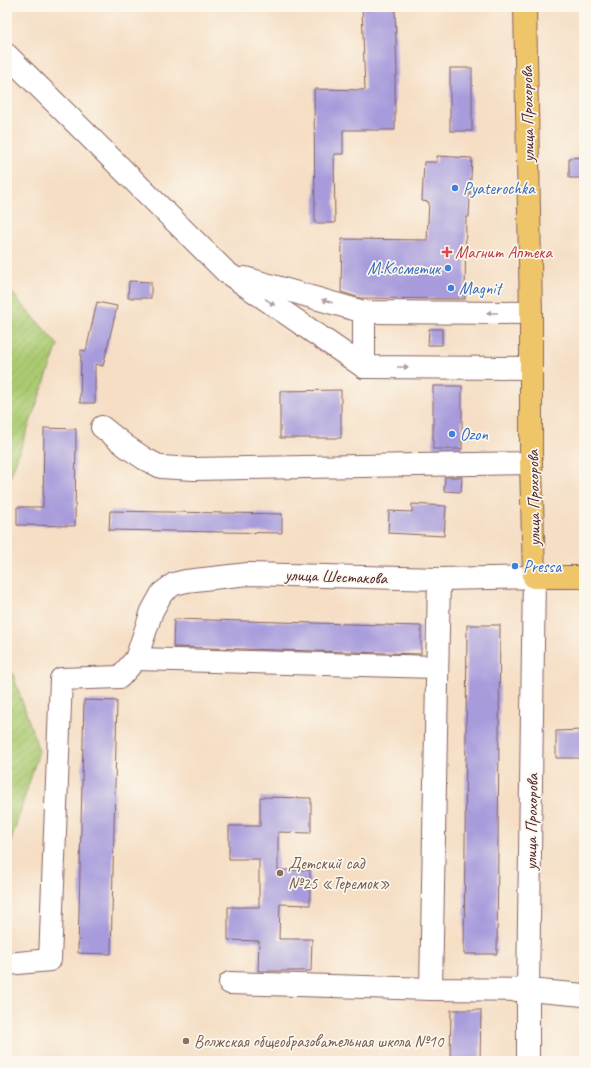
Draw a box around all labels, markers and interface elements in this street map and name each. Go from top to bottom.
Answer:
street label: улица Прохорова [516,64,539,163]
place label: Pyaterochka [463,178,536,199]
marker: Pyaterochka [450,183,460,193]
place label: Магнит Аптека [455,242,554,263]
marker: Магнит Аптека [442,247,452,257]
place label: М.Косметик [367,258,442,279]
marker: М.Косметик [443,263,453,273]
place label: Magnit [459,278,504,299]
marker: Magnit [446,283,456,293]
one-way arrow [265,298,275,306]
one-way arrow [320,298,332,304]
one-way arrow [485,310,498,316]
one-way arrow [397,364,410,370]
place label: Ozon [460,424,488,445]
marker: Ozon [447,429,457,439]
street label: улица Прохорова [522,448,545,547]
place label: Pressa [523,556,562,577]
marker: Pressa [510,561,520,571]
street label: улица Шестакова [284,564,389,589]
street label: улица Прохорова [520,772,543,871]
place label: Детский сад №25 «Теремок» [288,853,390,894]
marker: Детский сад №25 «Теремок» [275,868,285,878]
place label: Волжская общеобразовательная школа №10 [194,1031,445,1052]
marker: Волжская общеобразовательная школа №10 [181,1036,191,1046]

